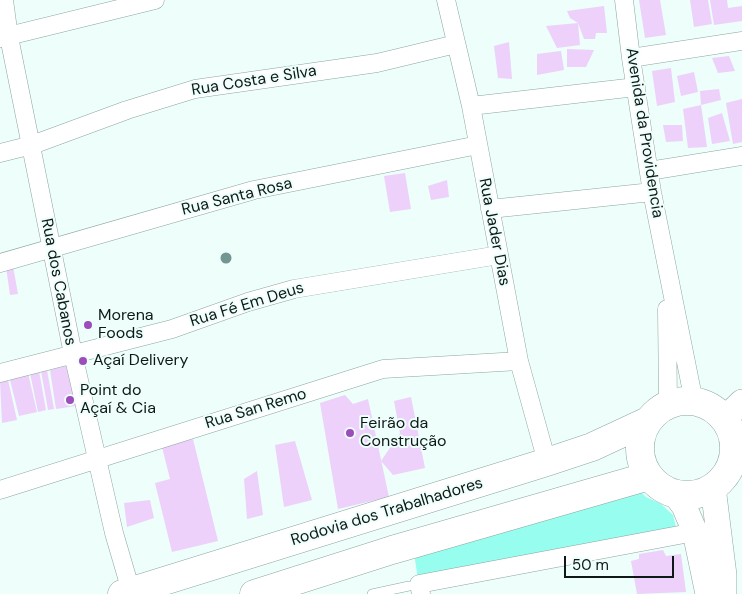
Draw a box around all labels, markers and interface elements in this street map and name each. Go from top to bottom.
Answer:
street label: Avenida da Providencia [621,46,667,220]
street label: Rua Costa e Silva [190,62,318,100]
street label: Rua Santa Rosa [180,174,294,220]
street label: Rua Jader Dias [474,177,514,287]
street label: Rua dos Cabanos [36,217,80,347]
street label: Rua Fé Em Deus [188,279,306,331]
place label: Morena Foods [98,306,154,344]
marker: Morena Foods [82,319,94,331]
place label: Açaí Delivery [93,351,188,371]
marker: Açaí Delivery [77,355,89,367]
place label: Point do Açaí & Cia [80,381,156,419]
street label: Rua San Remo [203,384,309,434]
marker: Point do Açaí & Cia [64,394,76,406]
place label: Feirão da Construção [360,414,447,452]
marker: Feirão da Construção [344,427,356,439]
street label: Rodovia dos Trabalhadores [289,474,485,550]
scale bar [567,546,677,578]
text: 50 m [572,555,609,575]

